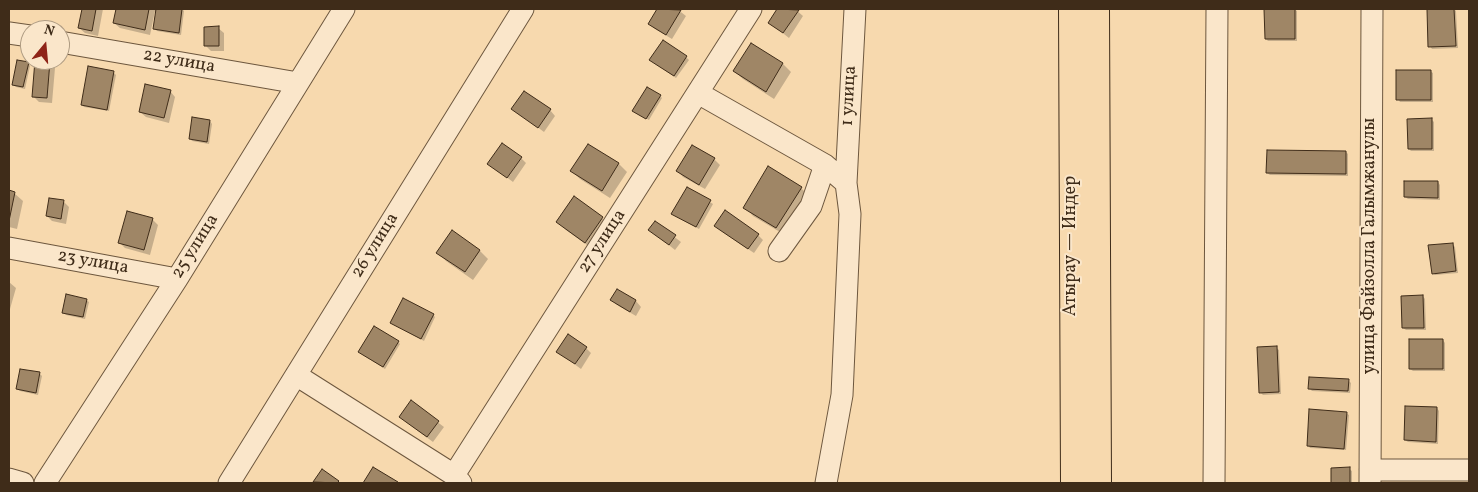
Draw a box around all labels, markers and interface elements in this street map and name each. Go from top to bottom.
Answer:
north arrow [20,20,70,70]
text: N [42,21,57,42]
street label: 22 улица [141,45,217,79]
street label: 1 улица [838,65,862,127]
street label: улица Файзолла Галымжанулы [1360,118,1382,374]
street label: Атырау — Индер [1061,176,1083,316]
street label: 27 улица [574,206,632,278]
street label: 26 улица [348,210,404,282]
street label: 25 улица [168,211,224,283]
street label: 23 улица [56,246,130,280]

